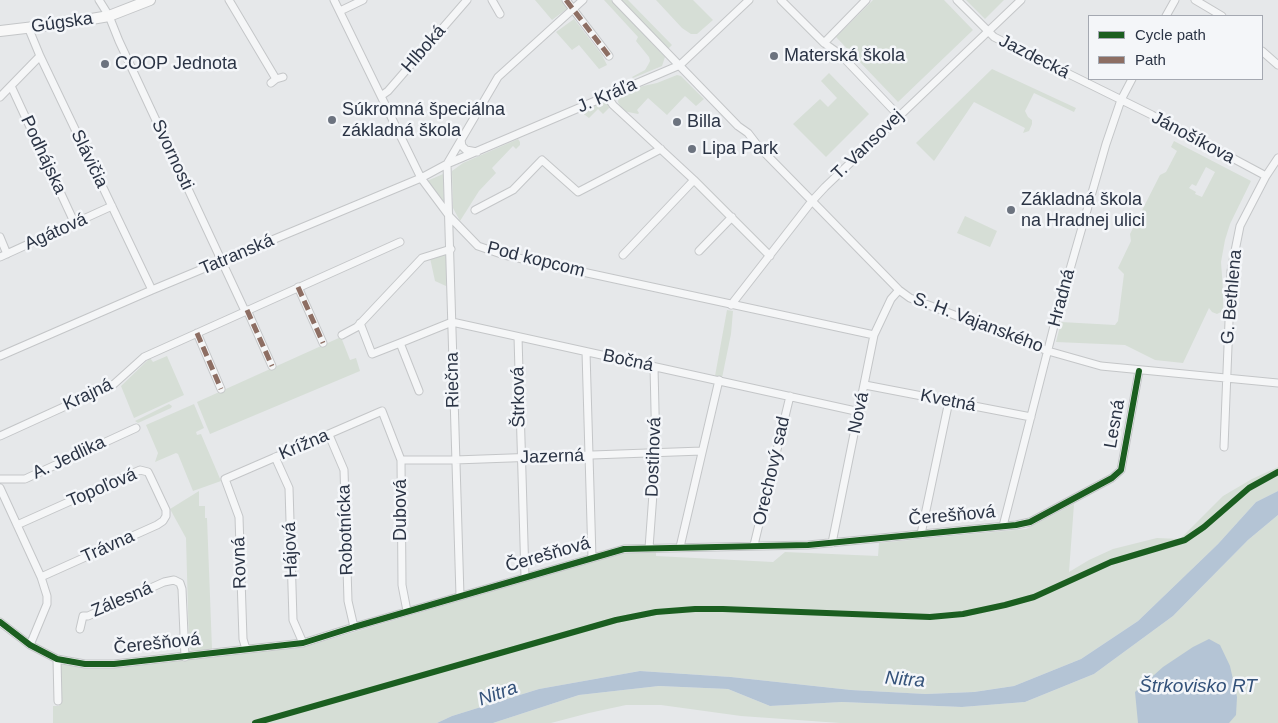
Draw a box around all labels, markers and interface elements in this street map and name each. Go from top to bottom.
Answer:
street label: Gúgska [30,8,94,38]
legend [1088,15,1263,80]
street label: Hlboká [397,21,451,77]
text: Cycle path [1135,26,1206,43]
street label: Jazdecká [995,30,1073,84]
place label: Materská škola [784,45,905,67]
marker: Materská škola [768,50,780,62]
text: Path [1135,51,1166,68]
place label: COOP Jednota [115,53,237,75]
marker: COOP Jednota [99,58,111,70]
street label: J. Kráľa [574,74,640,118]
place label: Súkromná špeciálna základná škola [342,99,505,142]
street label: T. Vansovej [828,105,908,185]
street label: Jánošíkova [1148,107,1238,169]
place label: Billa [687,111,721,133]
street label: Podhájska [15,112,71,198]
marker: Súkromná špeciálna základná škola [326,114,338,126]
street label: Svornosti [146,116,198,194]
marker: Billa [671,116,683,128]
street label: Slávičia [66,126,112,192]
place label: Lipa Park [702,138,778,160]
marker: Lipa Park [686,143,698,155]
place label: Základná škola na Hradnej ulici [1021,189,1145,232]
marker: Základná škola na Hradnej ulici [1005,204,1017,216]
street label: Agátová [21,209,91,255]
street label: Tatranská [197,230,277,280]
street label: Pod kopcom [485,237,587,283]
street label: G. Bethlena [1217,249,1247,345]
street label: Hradná [1044,267,1080,329]
street label: S. H. Vajanského [910,288,1046,358]
street label: Bočná [601,345,655,377]
street label: Riečna [442,352,464,408]
street label: Štrková [508,366,530,428]
street label: Krajná [60,374,116,416]
street label: Kvetná [918,385,978,417]
street label: Nová [844,390,874,436]
street label: Lesná [1100,398,1130,450]
street label: Orechový sad [749,414,795,528]
street label: Dostihová [642,417,666,497]
street label: Krížna [276,425,332,465]
street label: A. Jedlika [29,432,109,484]
street label: Jazerná [520,445,584,469]
street label: Topoľová [64,464,140,512]
street label: Dubová [390,479,412,541]
street label: Robotnícka [334,484,358,576]
street label: Čerešňová [908,501,996,531]
street label: Hájová [279,522,303,578]
street label: Trávna [78,526,138,568]
street label: Čerešňová [503,533,593,577]
street label: Rovná [228,537,252,589]
street label: Zálesná [88,578,156,622]
street label: Čerešňová [113,629,201,659]
water label: Nitra [884,667,926,693]
water label: Nitra [475,676,521,712]
water label: Štrkovisko RT [1139,676,1257,698]

